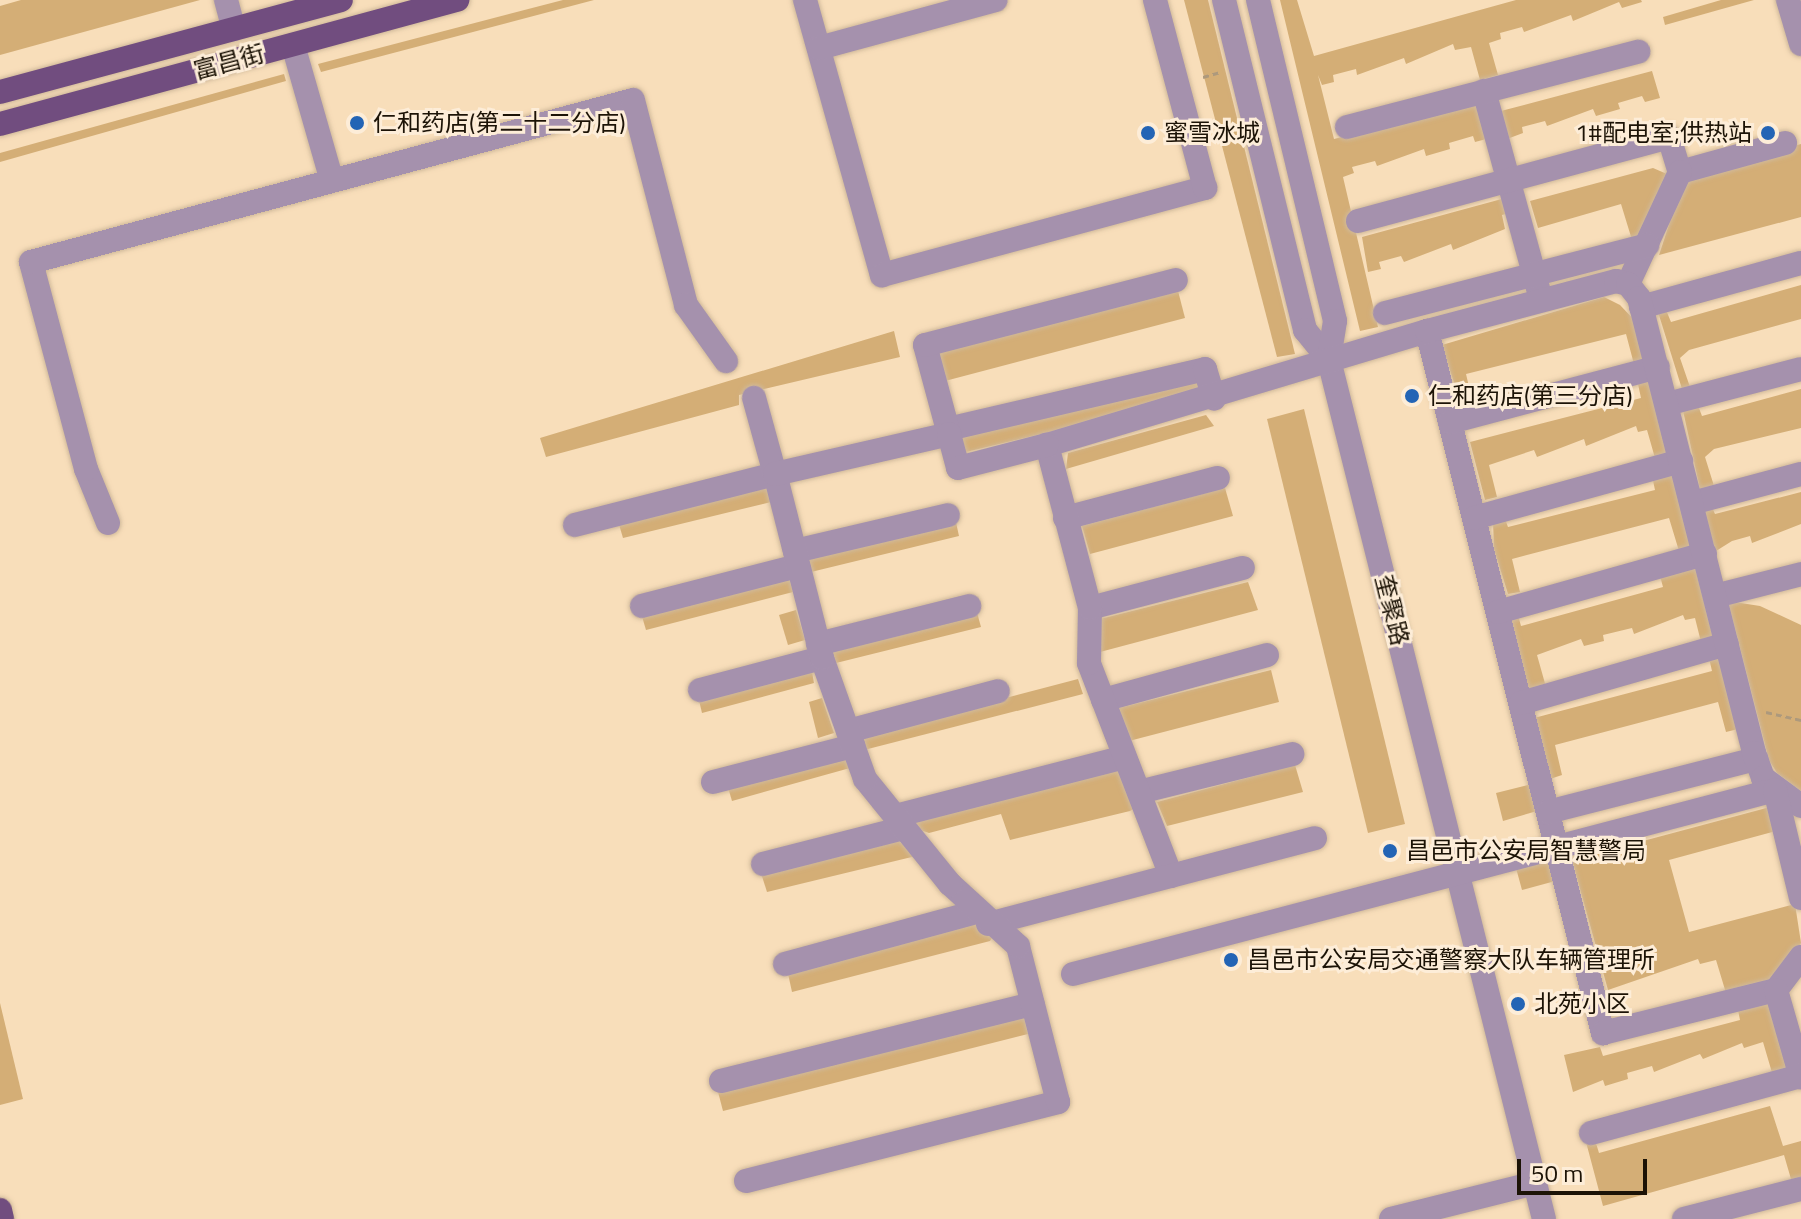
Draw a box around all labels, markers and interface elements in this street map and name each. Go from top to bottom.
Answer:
street label: 富昌街 [190,39,268,85]
place label: 仁和药店(第二十二分店) [373,109,626,137]
marker: 仁和药店(第二十二分店) [348,114,366,132]
place label: 蜜雪冰城 [1164,119,1260,147]
place label: 1#配电室;供热站 [1575,119,1752,147]
marker: 蜜雪冰城 [1139,124,1157,142]
marker: 1#配电室;供热站 [1759,124,1777,142]
place label: 仁和药店(第三分店) [1428,382,1633,410]
marker: 仁和药店(第三分店) [1403,387,1421,405]
street label: 奎聚路 [1369,572,1415,648]
place label: 昌邑市公安局智慧警局 [1406,837,1646,865]
marker: 昌邑市公安局智慧警局 [1381,842,1399,860]
place label: 昌邑市公安局交通警察大队车辆管理所 [1247,946,1655,974]
marker: 昌邑市公安局交通警察大队车辆管理所 [1222,951,1240,969]
place label: 北苑小区 [1534,990,1630,1018]
marker: 北苑小区 [1509,995,1527,1013]
scale bar [1521,1143,1651,1193]
text: 50 m [1531,1155,1583,1191]

